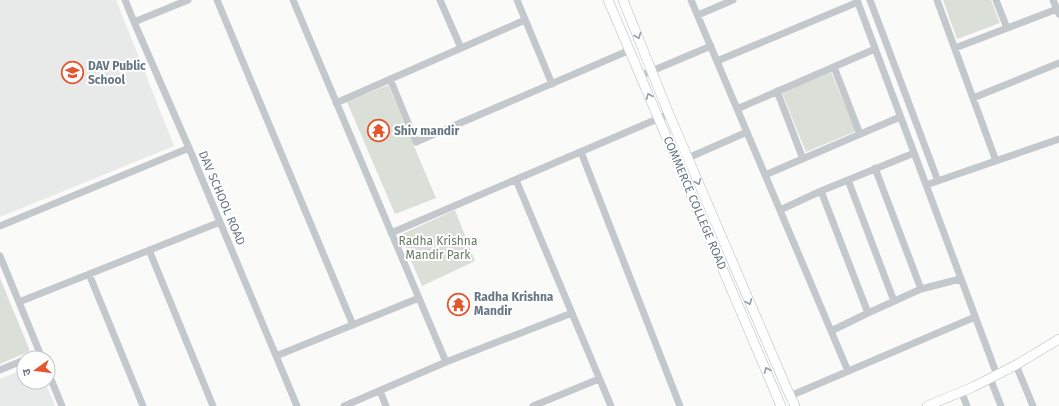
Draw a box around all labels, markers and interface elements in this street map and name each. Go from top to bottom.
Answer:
one-way arrow [633,33,641,40]
place label: DAV Public School [88,59,146,87]
school or university icon: DAV Public School [60,60,86,86]
one-way arrow [646,93,654,101]
temple icon: Shiv mandir [366,118,392,144]
place label: Shiv mandir [394,124,459,138]
street label: COMMERCE COLLEGE ROAD [661,134,730,272]
street label: DAV SCHOOL ROAD [196,149,248,248]
one-way arrow [693,178,701,186]
park label: Radha Krishna Mandir Park [399,234,477,262]
place label: Radha Krishna Mandir [474,290,554,318]
temple icon: Radha Krishna Mandir [446,291,472,317]
one-way arrow [745,298,753,305]
north arrow [16,350,56,390]
one-way arrow [763,366,771,373]
text: उ [20,367,34,377]

